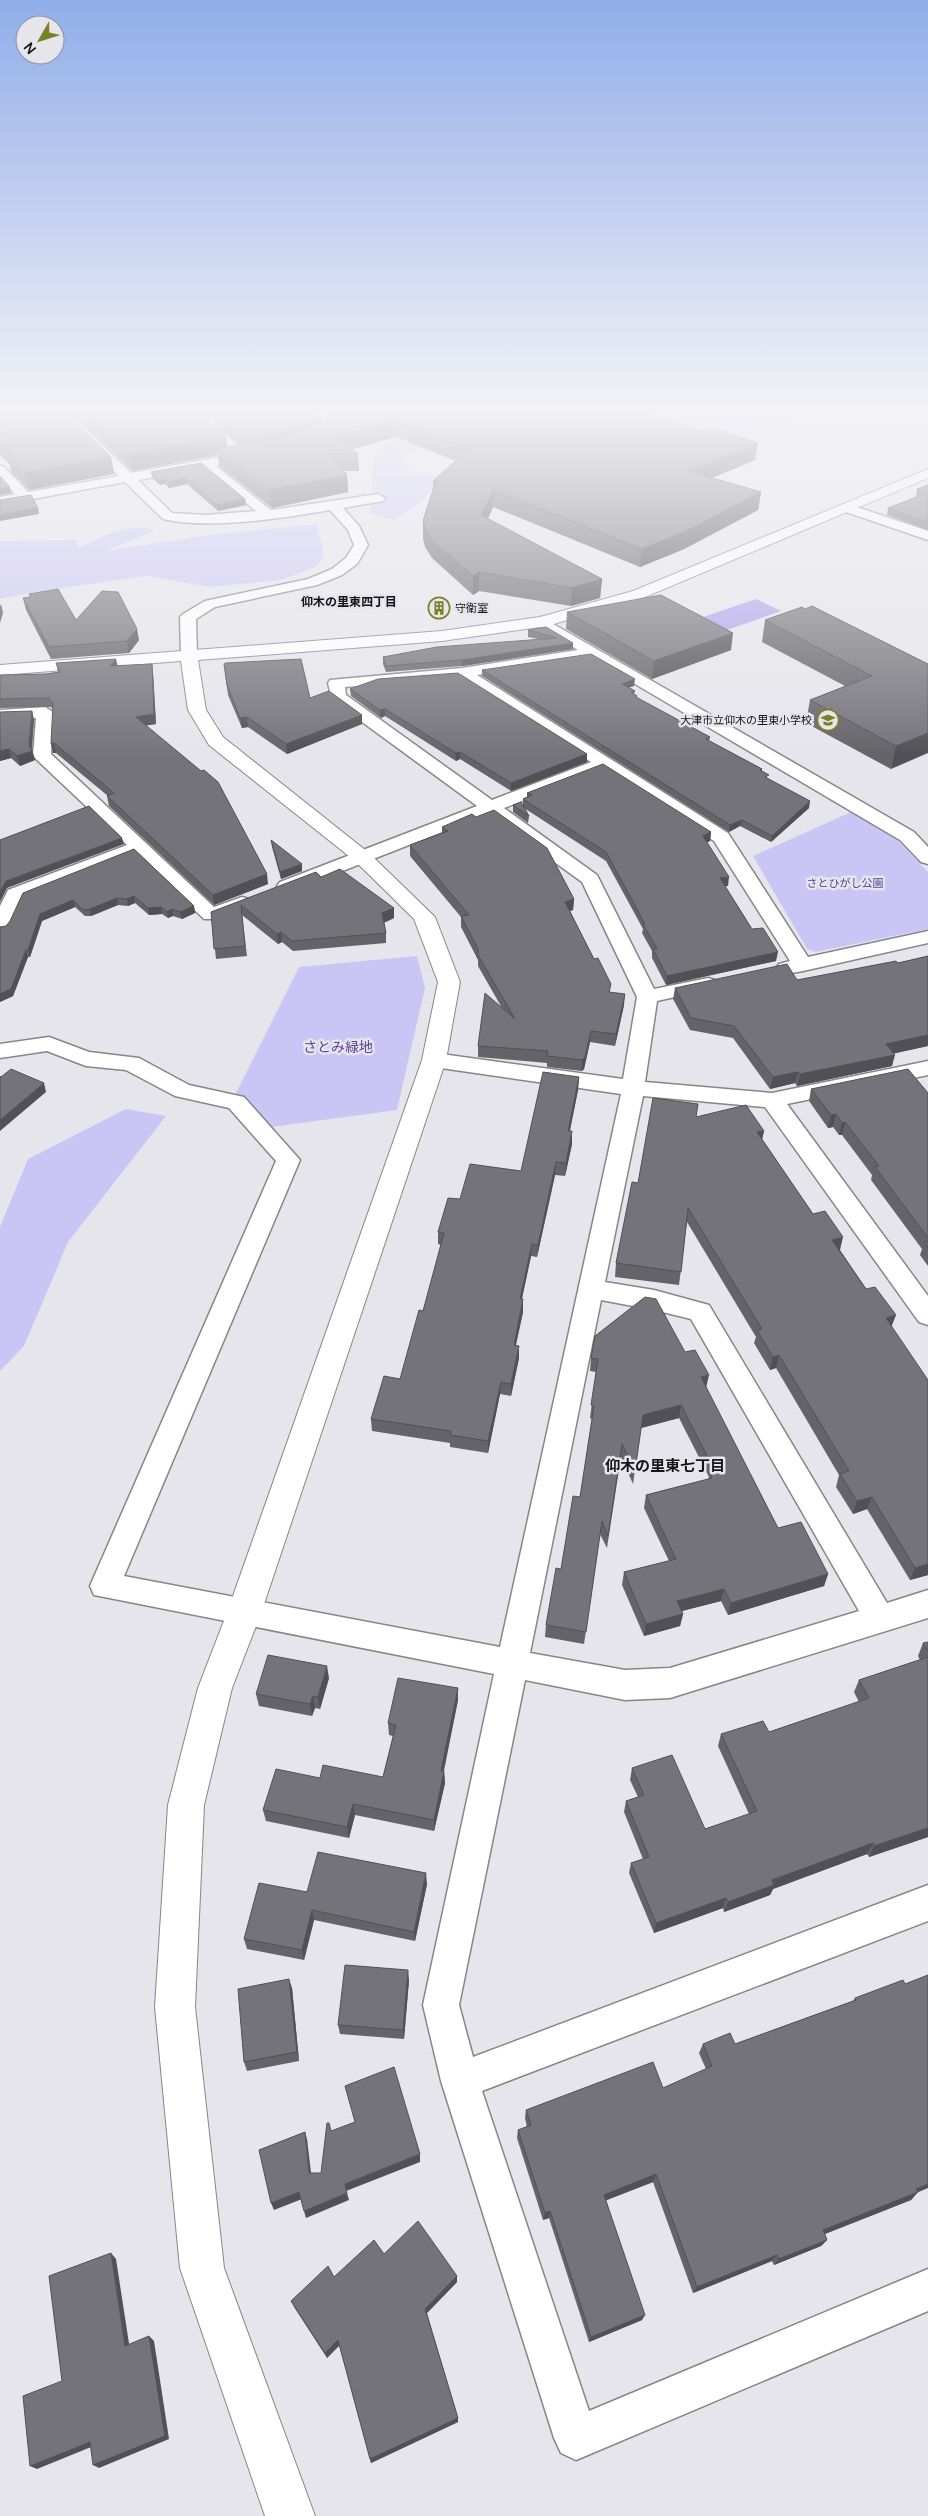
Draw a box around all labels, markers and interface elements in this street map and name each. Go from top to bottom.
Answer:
north arrow [15,15,65,65]
text: N [19,39,40,58]
district label: 仰木の里東四丁目 [301,593,397,610]
building icon: 守衛室 [427,596,451,620]
place label: 守衛室 [455,600,488,615]
school or university icon: 大津市立仰木の里東小学校 [816,708,840,732]
place label: 大津市立仰木の里東小学校 [680,712,812,727]
park label: さとひがし公園 [807,875,884,890]
park label: さとみ緑地 [303,1037,373,1056]
district label: 仰木の里東七丁目 [605,1455,725,1476]

